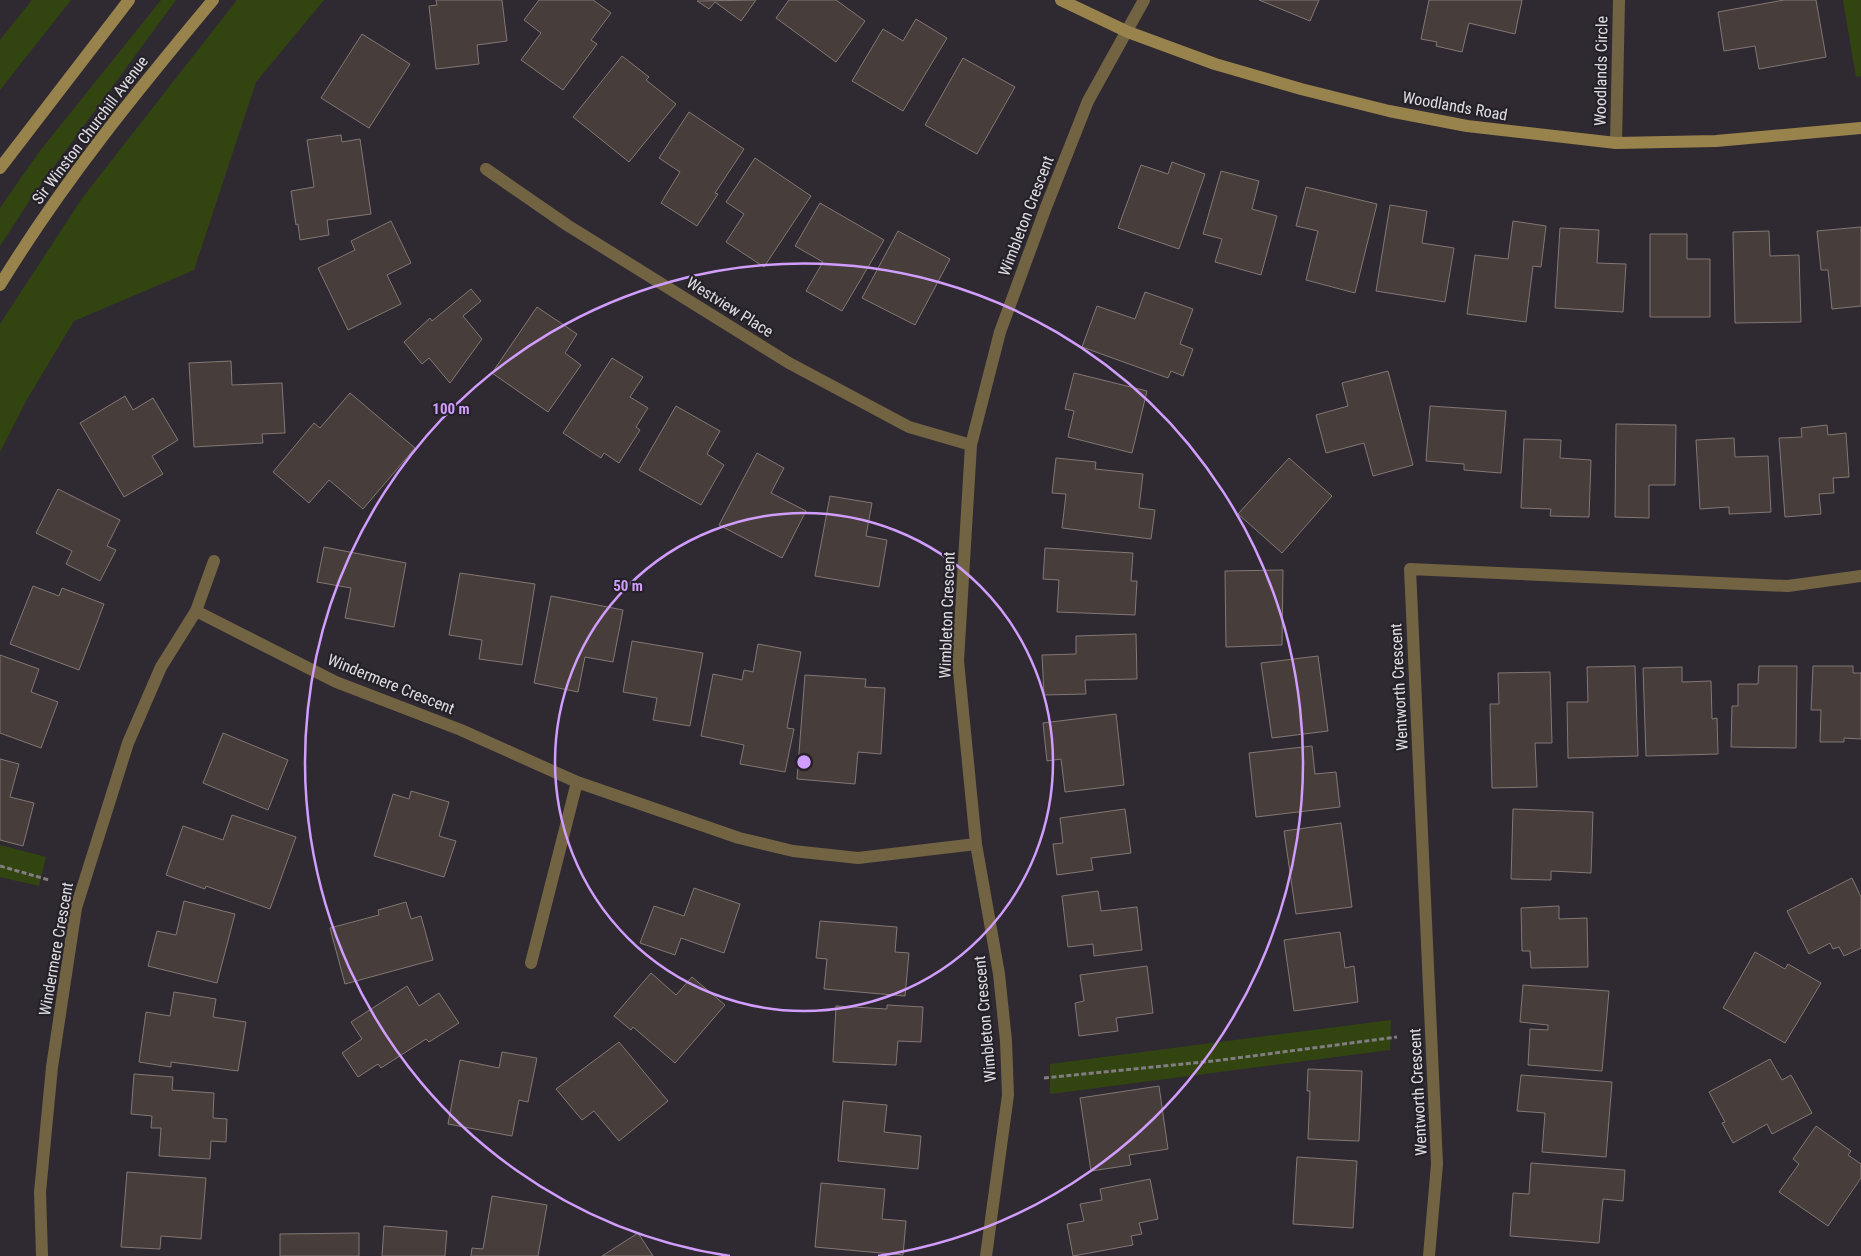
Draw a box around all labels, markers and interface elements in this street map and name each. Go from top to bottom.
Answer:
street label: Woodlands Circle [1591,16,1611,126]
street label: Sir Winston Churchill Avenue [28,52,152,208]
street label: Woodlands Road [1401,87,1509,125]
street label: Wimbleton Crescent [994,153,1058,279]
street label: Westview Place [683,273,777,341]
text: 100 m [432,400,470,418]
street label: Wimbleton Crescent [935,551,959,679]
text: 50 m [613,577,643,595]
street label: Wentworth Crescent [1386,622,1412,751]
street label: Windermere Crescent [325,650,458,718]
centre of rings [795,753,813,771]
street label: Windermere Crescent [35,880,77,1017]
street label: Wimbleton Crescent [970,955,1000,1083]
street label: Wentworth Crescent [1405,1027,1431,1156]

